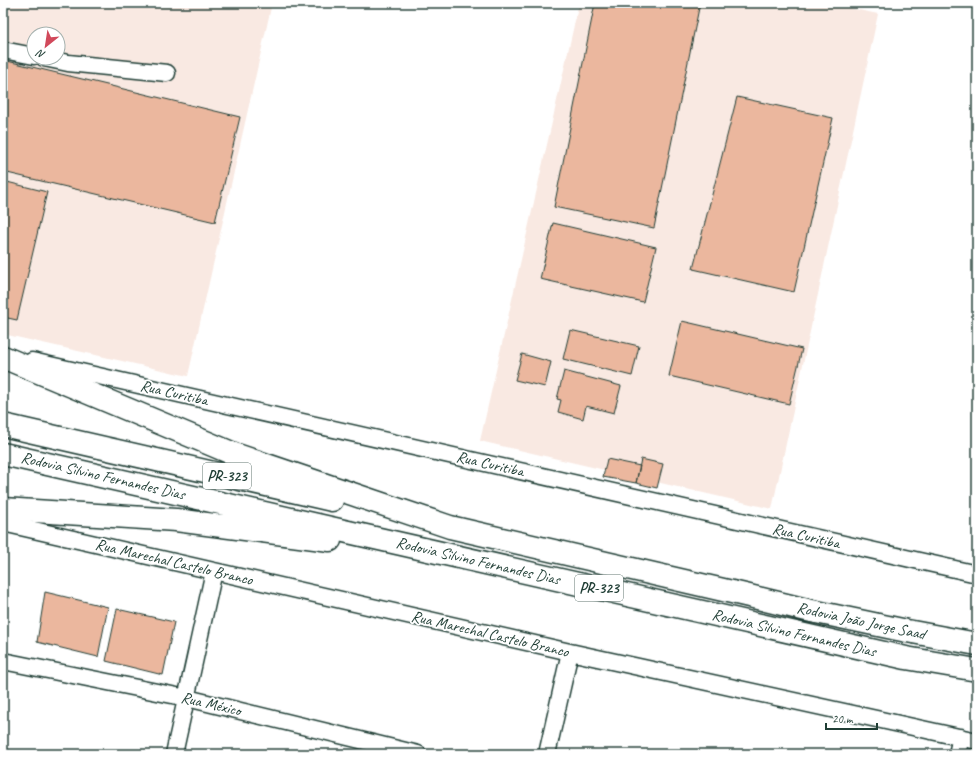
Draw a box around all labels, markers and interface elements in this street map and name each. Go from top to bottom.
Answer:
north arrow [26,26,66,66]
text: N [33,46,47,62]
street label: Rua Curitiba [138,376,211,411]
street label: Rodovia Silvino Fernandes Dias [19,447,188,505]
street label: Rua Curitiba [454,447,527,482]
road number: PR-323 [203,463,251,489]
street label: Rua Curitiba [770,519,843,554]
street label: Rodovia Silvino Fernandes Dias [394,532,563,590]
street label: Rua Marechal Castelo Branco [93,534,256,590]
road number: PR-323 [575,575,623,601]
street label: Rodovia João Jorge Saad [795,598,930,645]
street label: Rodovia Silvino Fernandes Dias [710,604,879,662]
street label: Rua Marechal Castelo Branco [409,606,572,662]
street label: Rua México [179,687,245,721]
scale bar [826,705,877,731]
text: 20 m [832,711,854,727]

